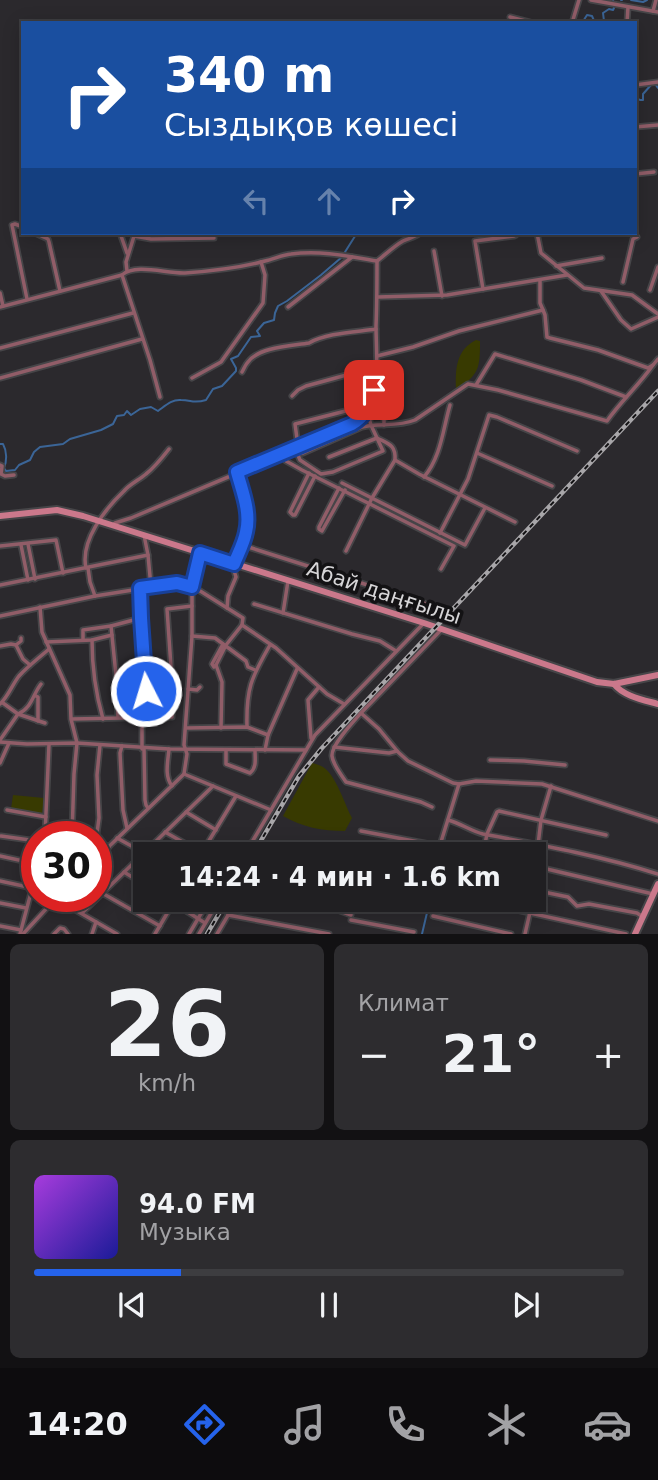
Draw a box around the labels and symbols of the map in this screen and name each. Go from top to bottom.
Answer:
pin [344,360,404,420]
street label: Абай даңғылы [304,557,464,629]
position arrow [109,654,183,728]
speed limit sign: 30 [21,821,112,912]

